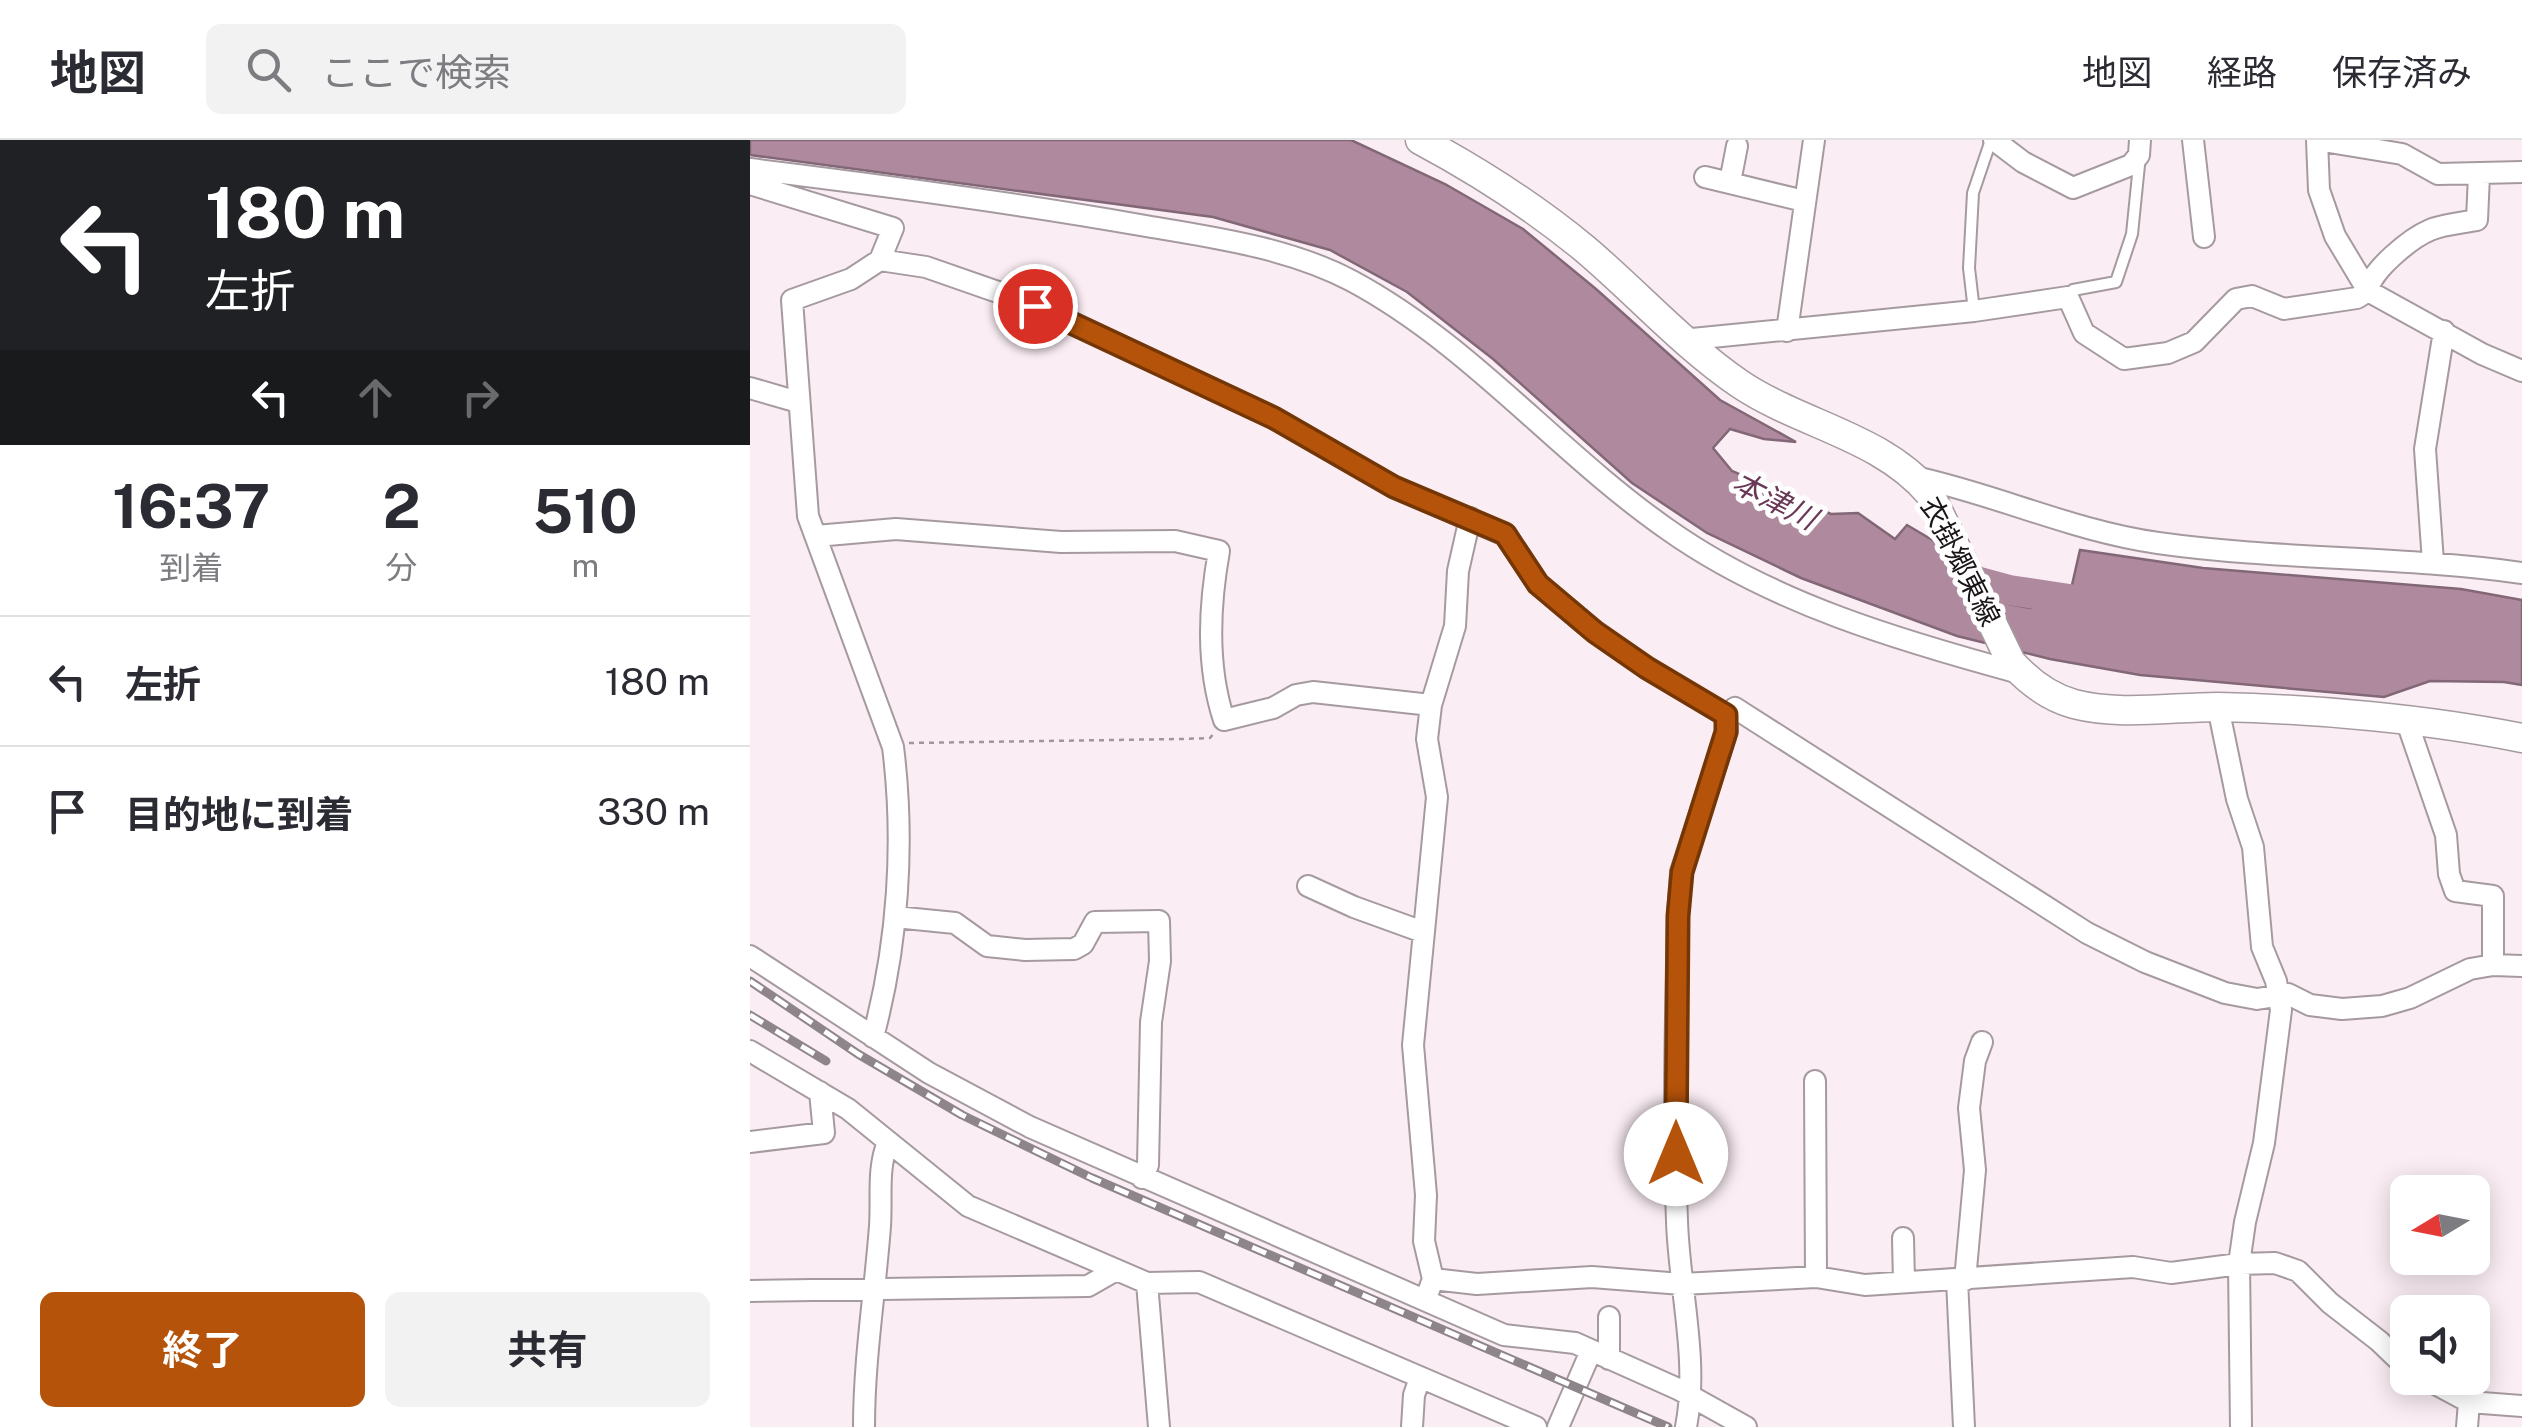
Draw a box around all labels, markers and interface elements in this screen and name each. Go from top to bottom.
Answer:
search box [206,24,906,114]
icon: search [241,42,296,97]
text: 地図 [50,44,146,101]
text: ここで検索 [321,50,511,95]
text: 地図 [2082,52,2152,93]
text: 経路 [2207,52,2277,93]
text: 保存済み [2332,52,2472,93]
text: 180 m [205,171,405,254]
icon: left [40,180,170,310]
text: 左折 [205,264,295,317]
pin [993,264,1078,349]
icon: arrive [1008,279,1063,334]
icon: left [243,370,298,425]
icon: ahead [348,370,403,425]
icon: right [453,370,508,425]
water label: 本津川 [1727,464,1826,538]
text: 16:37 [112,471,270,542]
text: 2 [382,471,421,542]
text: 510 [533,476,638,547]
street label: 衣掛郷東線 [1915,491,2007,631]
text: m [571,547,599,584]
text: 到着 [159,549,223,586]
text: 分 [386,549,418,586]
icon: left [40,654,95,709]
text: 180 m [605,659,710,704]
text: 左折 [125,662,201,707]
icon: arrive [40,784,95,839]
text: 330 m [597,789,710,834]
text: 目的地に到着 [125,792,353,837]
position arrow [1624,1102,1728,1206]
north arrow [2390,1175,2490,1275]
map controls [2390,1175,2490,1395]
button: 終了 [40,1292,365,1407]
button: 共有 [385,1292,710,1407]
button: sound [2390,1295,2490,1395]

